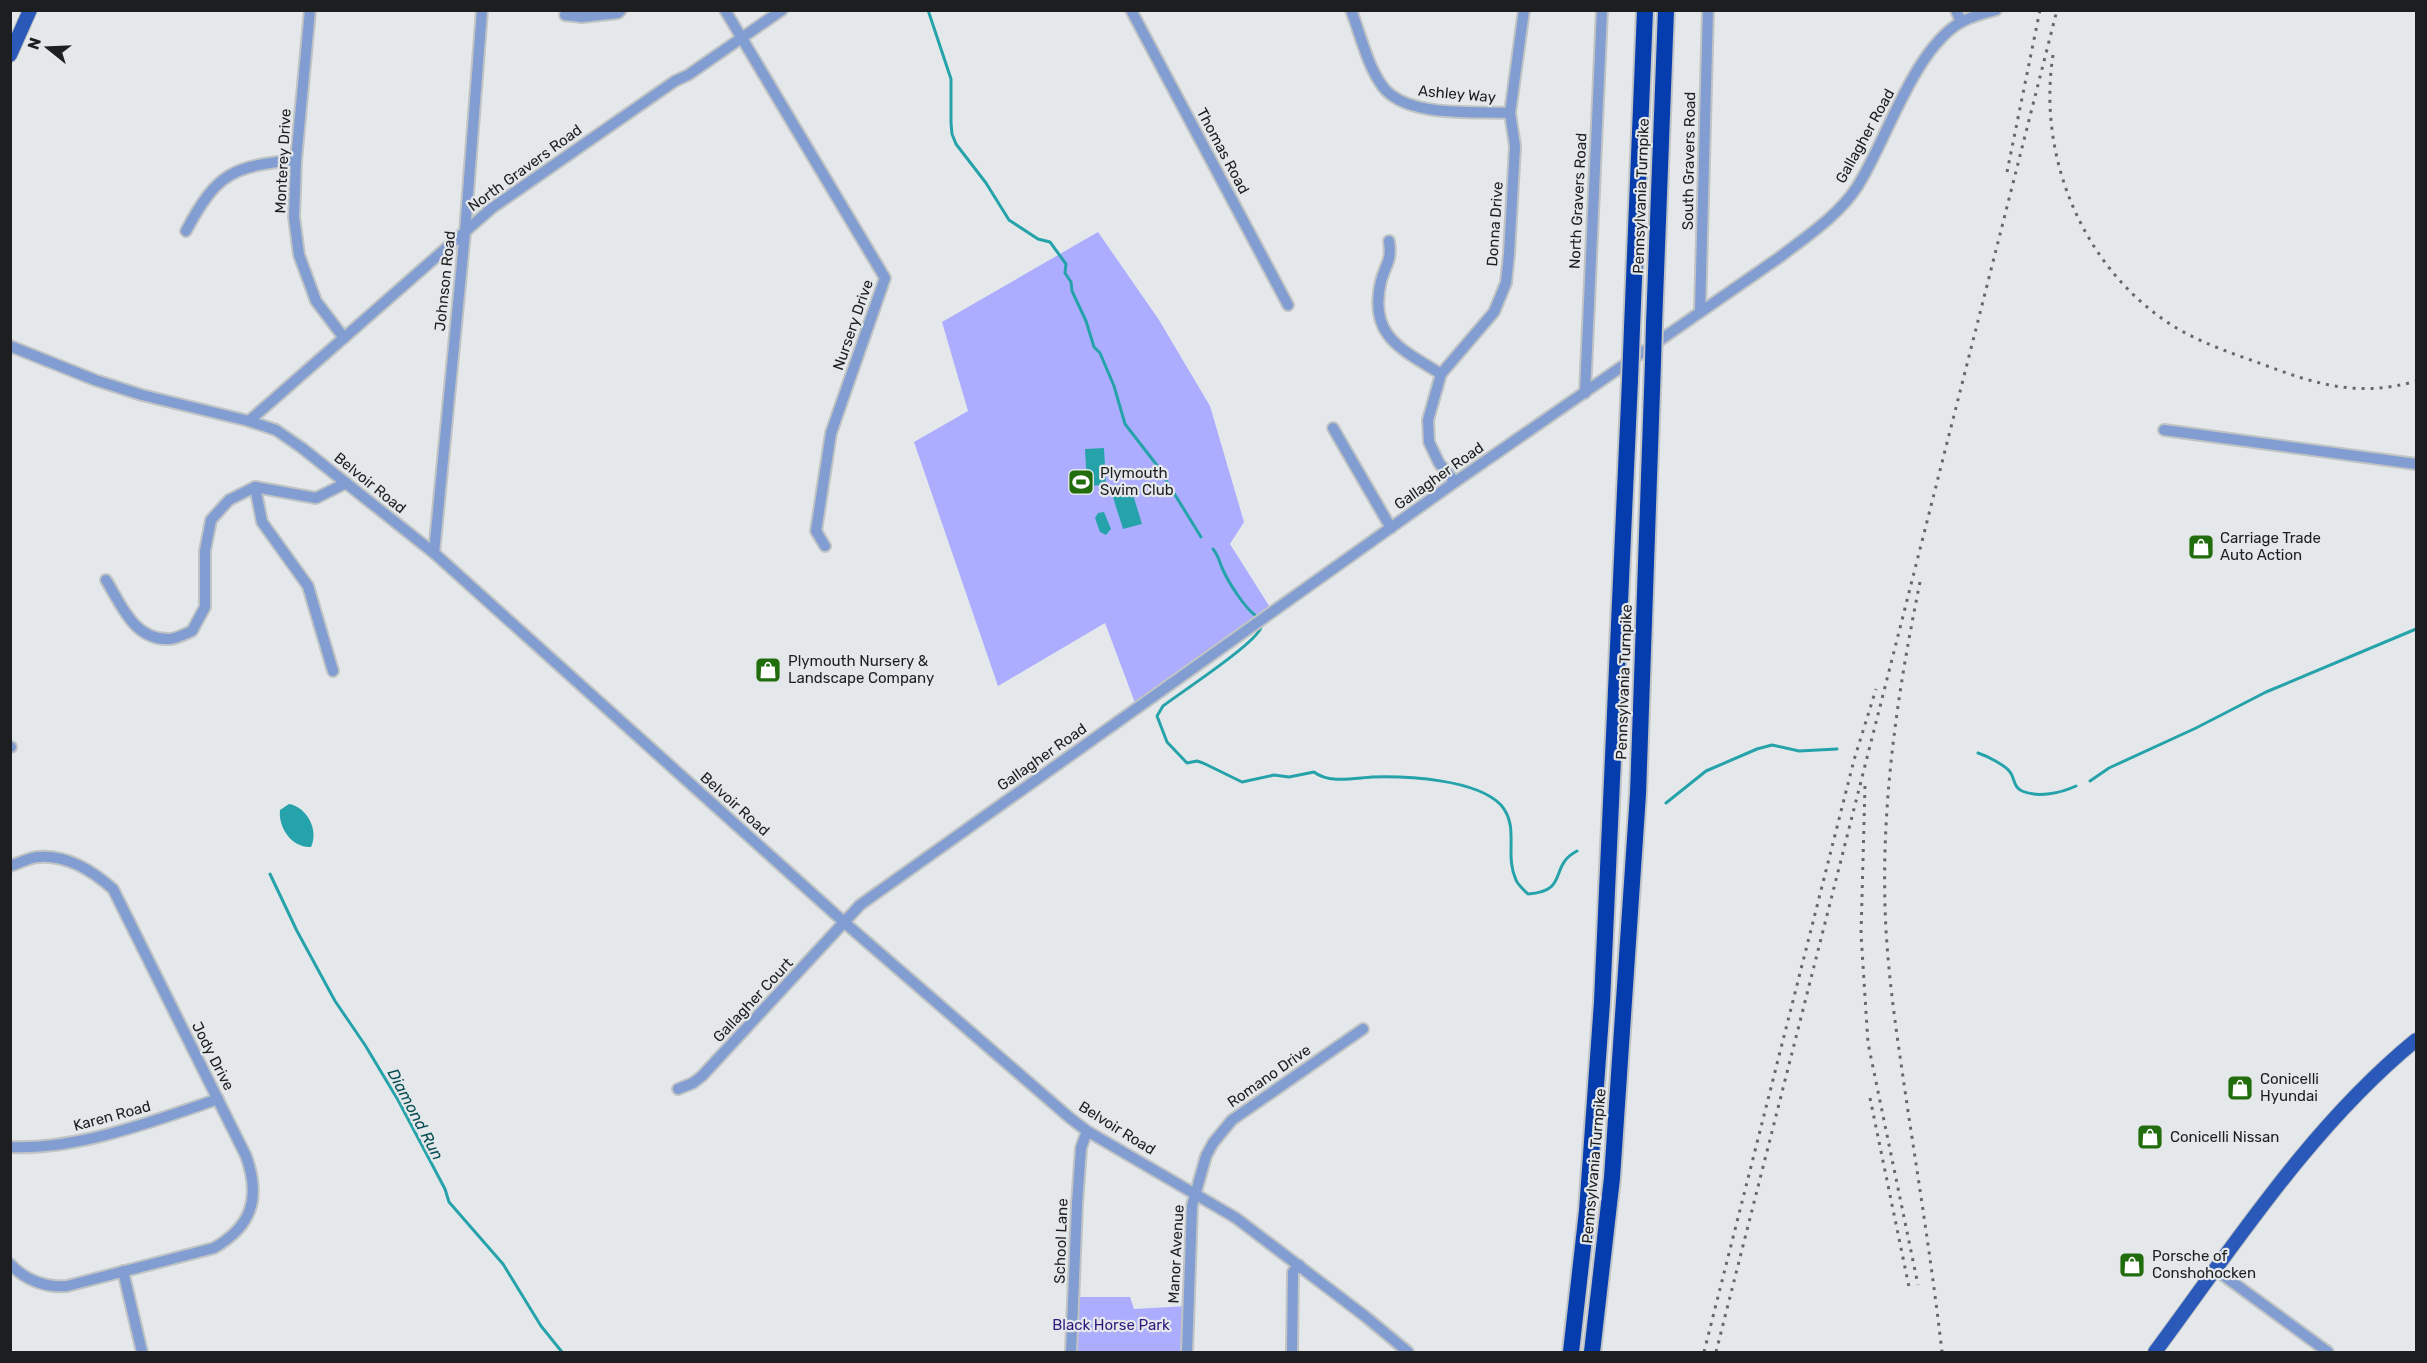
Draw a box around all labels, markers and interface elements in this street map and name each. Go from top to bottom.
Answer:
north arrow [18,18,78,78]
text: N [23,35,45,52]
street label: Ashley Way [1417,82,1497,106]
street label: Gallagher Road [1832,86,1898,186]
street label: South Gravers Road [1679,92,1699,230]
street label: Thomas Road [1193,105,1253,197]
street label: Monterey Drive [271,108,295,214]
street label: Pennsylvania Turnpike [1629,118,1653,274]
street label: North Gravers Road [465,121,585,215]
street label: North Gravers Road [1565,132,1591,270]
street label: Donna Drive [1483,181,1507,267]
street label: Johnson Road [431,230,459,332]
street label: Nursery Drive [829,277,877,373]
street label: Gallagher Road [1391,438,1487,514]
street label: Belvoir Road [331,449,409,517]
place label: Plymouth Swim Club [1100,464,1174,499]
sports icon: Plymouth Swim Club [1066,467,1096,497]
place label: Carriage Trade Auto Action [2220,529,2321,564]
shop icon: Carriage Trade Auto Action [2186,532,2216,562]
street label: Pennsylvania Turnpike [1612,604,1636,760]
place label: Plymouth Nursery & Landscape Company [788,652,934,687]
shop icon: Plymouth Nursery & Landscape Company [753,655,783,685]
street label: Gallagher Road [994,719,1090,795]
street label: Belvoir Road [697,768,773,840]
street label: Gallagher Court [709,954,797,1046]
street label: Jody Drive [188,1019,238,1093]
street label: Romano Drive [1224,1041,1314,1111]
water label: Diamond Run [384,1065,448,1163]
place label: Conicelli Hyundai [2260,1070,2319,1105]
shop icon: Conicelli Hyundai [2225,1073,2255,1103]
street label: Pennsylvania Turnpike [1578,1088,1610,1244]
street label: Karen Road [71,1097,153,1135]
street label: Belvoir Road [1075,1097,1159,1159]
shop icon: Conicelli Nissan [2135,1122,2165,1152]
place label: Conicelli Nissan [2170,1128,2279,1146]
street label: School Lane [1051,1198,1071,1284]
street label: Manor Avenue [1164,1204,1188,1304]
place label: Porsche of Conshohocken [2152,1247,2256,1282]
shop icon: Porsche of Conshohocken [2117,1250,2147,1280]
park label: Black Horse Park [1052,1316,1170,1334]

